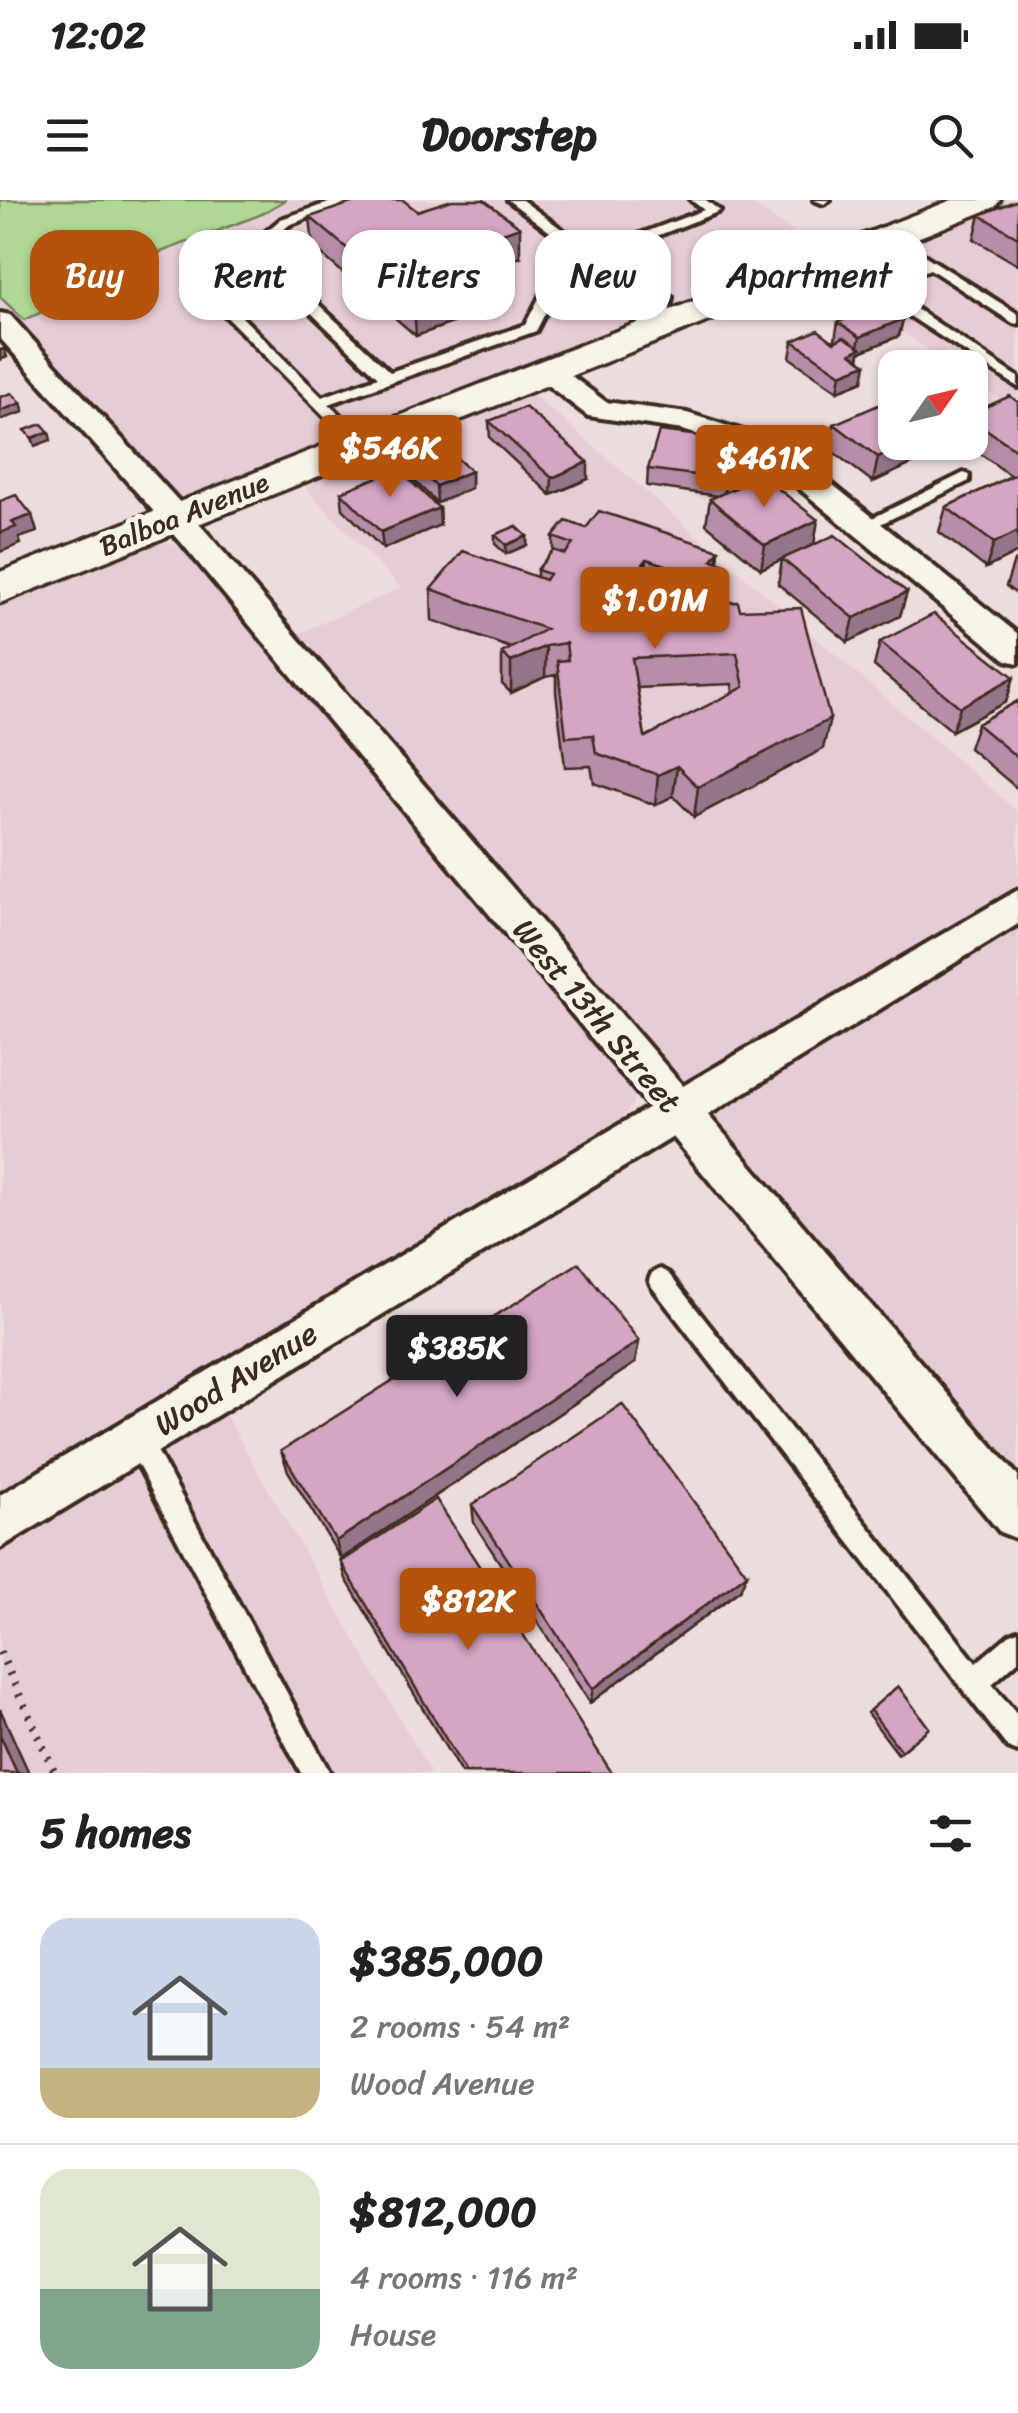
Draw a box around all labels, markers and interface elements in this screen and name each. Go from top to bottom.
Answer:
text: 12:02 [50,2,146,69]
text: Doorstep [421,95,597,175]
icon: menu [40,108,95,163]
icon: search [923,108,978,163]
chip: Buy [30,230,159,320]
chip: Rent [179,230,322,320]
chip: Filters [342,230,515,320]
chip: New [535,230,671,320]
chip: Apartment [691,230,927,320]
north arrow [878,350,988,460]
map controls [878,350,988,460]
pin: $546K [320,415,460,500]
text: $546K [341,419,439,476]
pin: $461K [694,425,834,510]
text: $461K [718,429,810,486]
street label: Balboa Avenue [92,458,276,570]
pin: $1.01M [574,567,736,652]
text: $1.01M [603,571,708,628]
street label: West 13th Street [498,905,696,1127]
street label: Wood Avenue [143,1306,329,1452]
pin: $385K [387,1315,527,1400]
text: $385K [408,1319,506,1376]
pin: $812K [398,1568,538,1653]
text: $812K [422,1572,514,1629]
text: 5 homes [40,1796,191,1870]
icon: filters [923,1806,978,1861]
text: $385,000 [350,1924,543,1998]
icon: home [120,1958,240,2078]
text: 2 rooms · 54 m² [350,1998,570,2055]
text: Wood Avenue [350,2055,535,2112]
text: $812,000 [350,2175,537,2249]
icon: home [120,2209,240,2329]
text: 4 rooms · 116 m² [350,2249,578,2306]
text: House [350,2306,436,2363]

